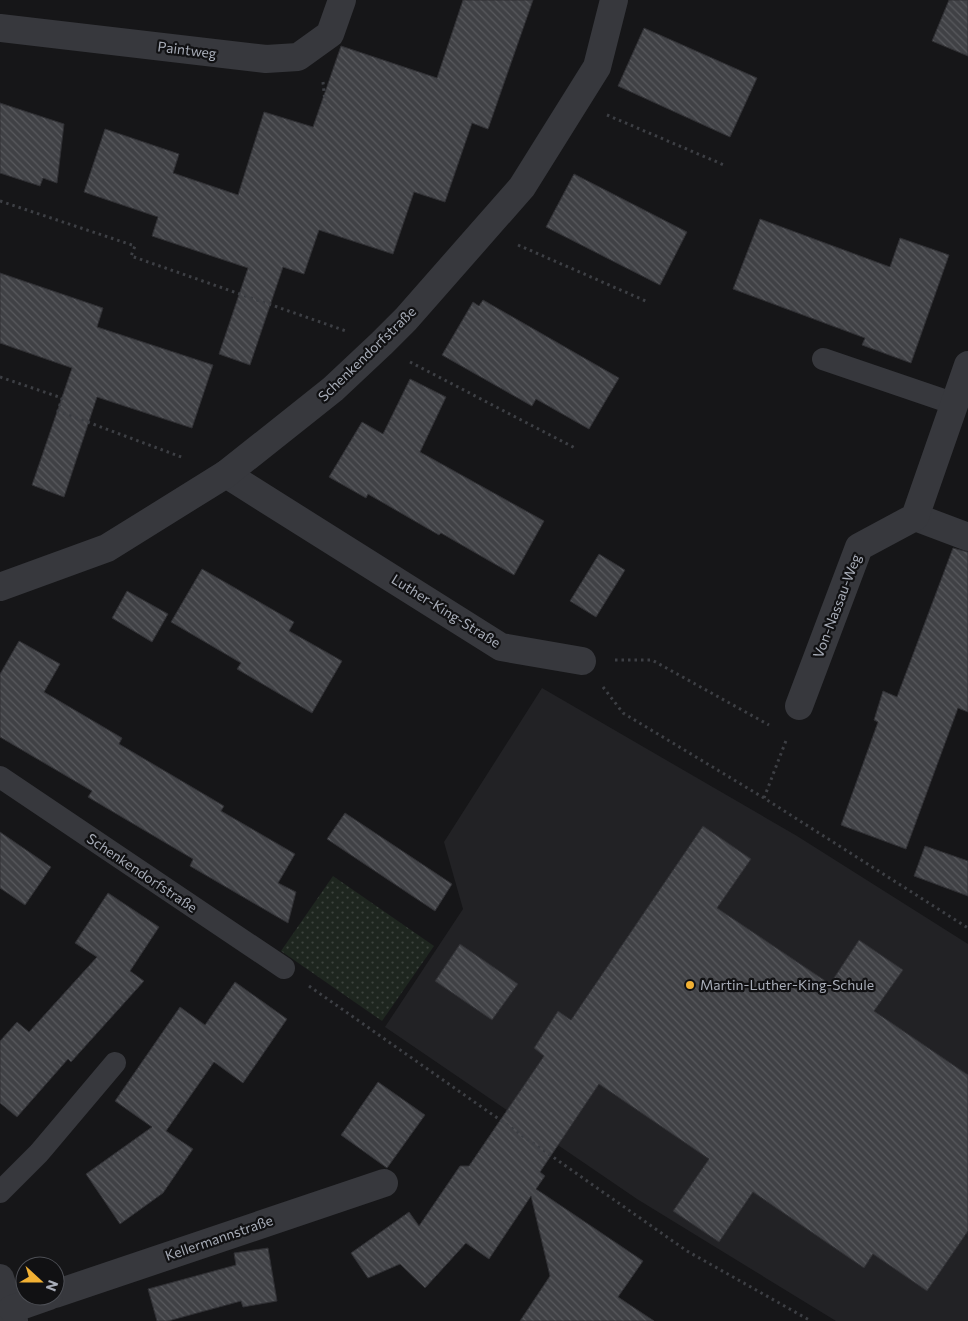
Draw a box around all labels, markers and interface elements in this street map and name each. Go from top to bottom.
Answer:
street label: Paintweg [157,37,218,62]
street label: Schenkendorfstraße [314,303,419,405]
street label: Von-Nassau-Weg [809,551,864,660]
street label: Luther-King-Straße [389,570,504,651]
street label: Schenkendorfstraße [84,829,201,916]
place label: Martin-Luther-King-Schule [700,976,874,993]
marker: Martin-Luther-King-Schule [684,979,696,991]
street label: Kellermannstraße [163,1211,275,1264]
north arrow [15,1256,65,1306]
text: N [43,1278,62,1294]

